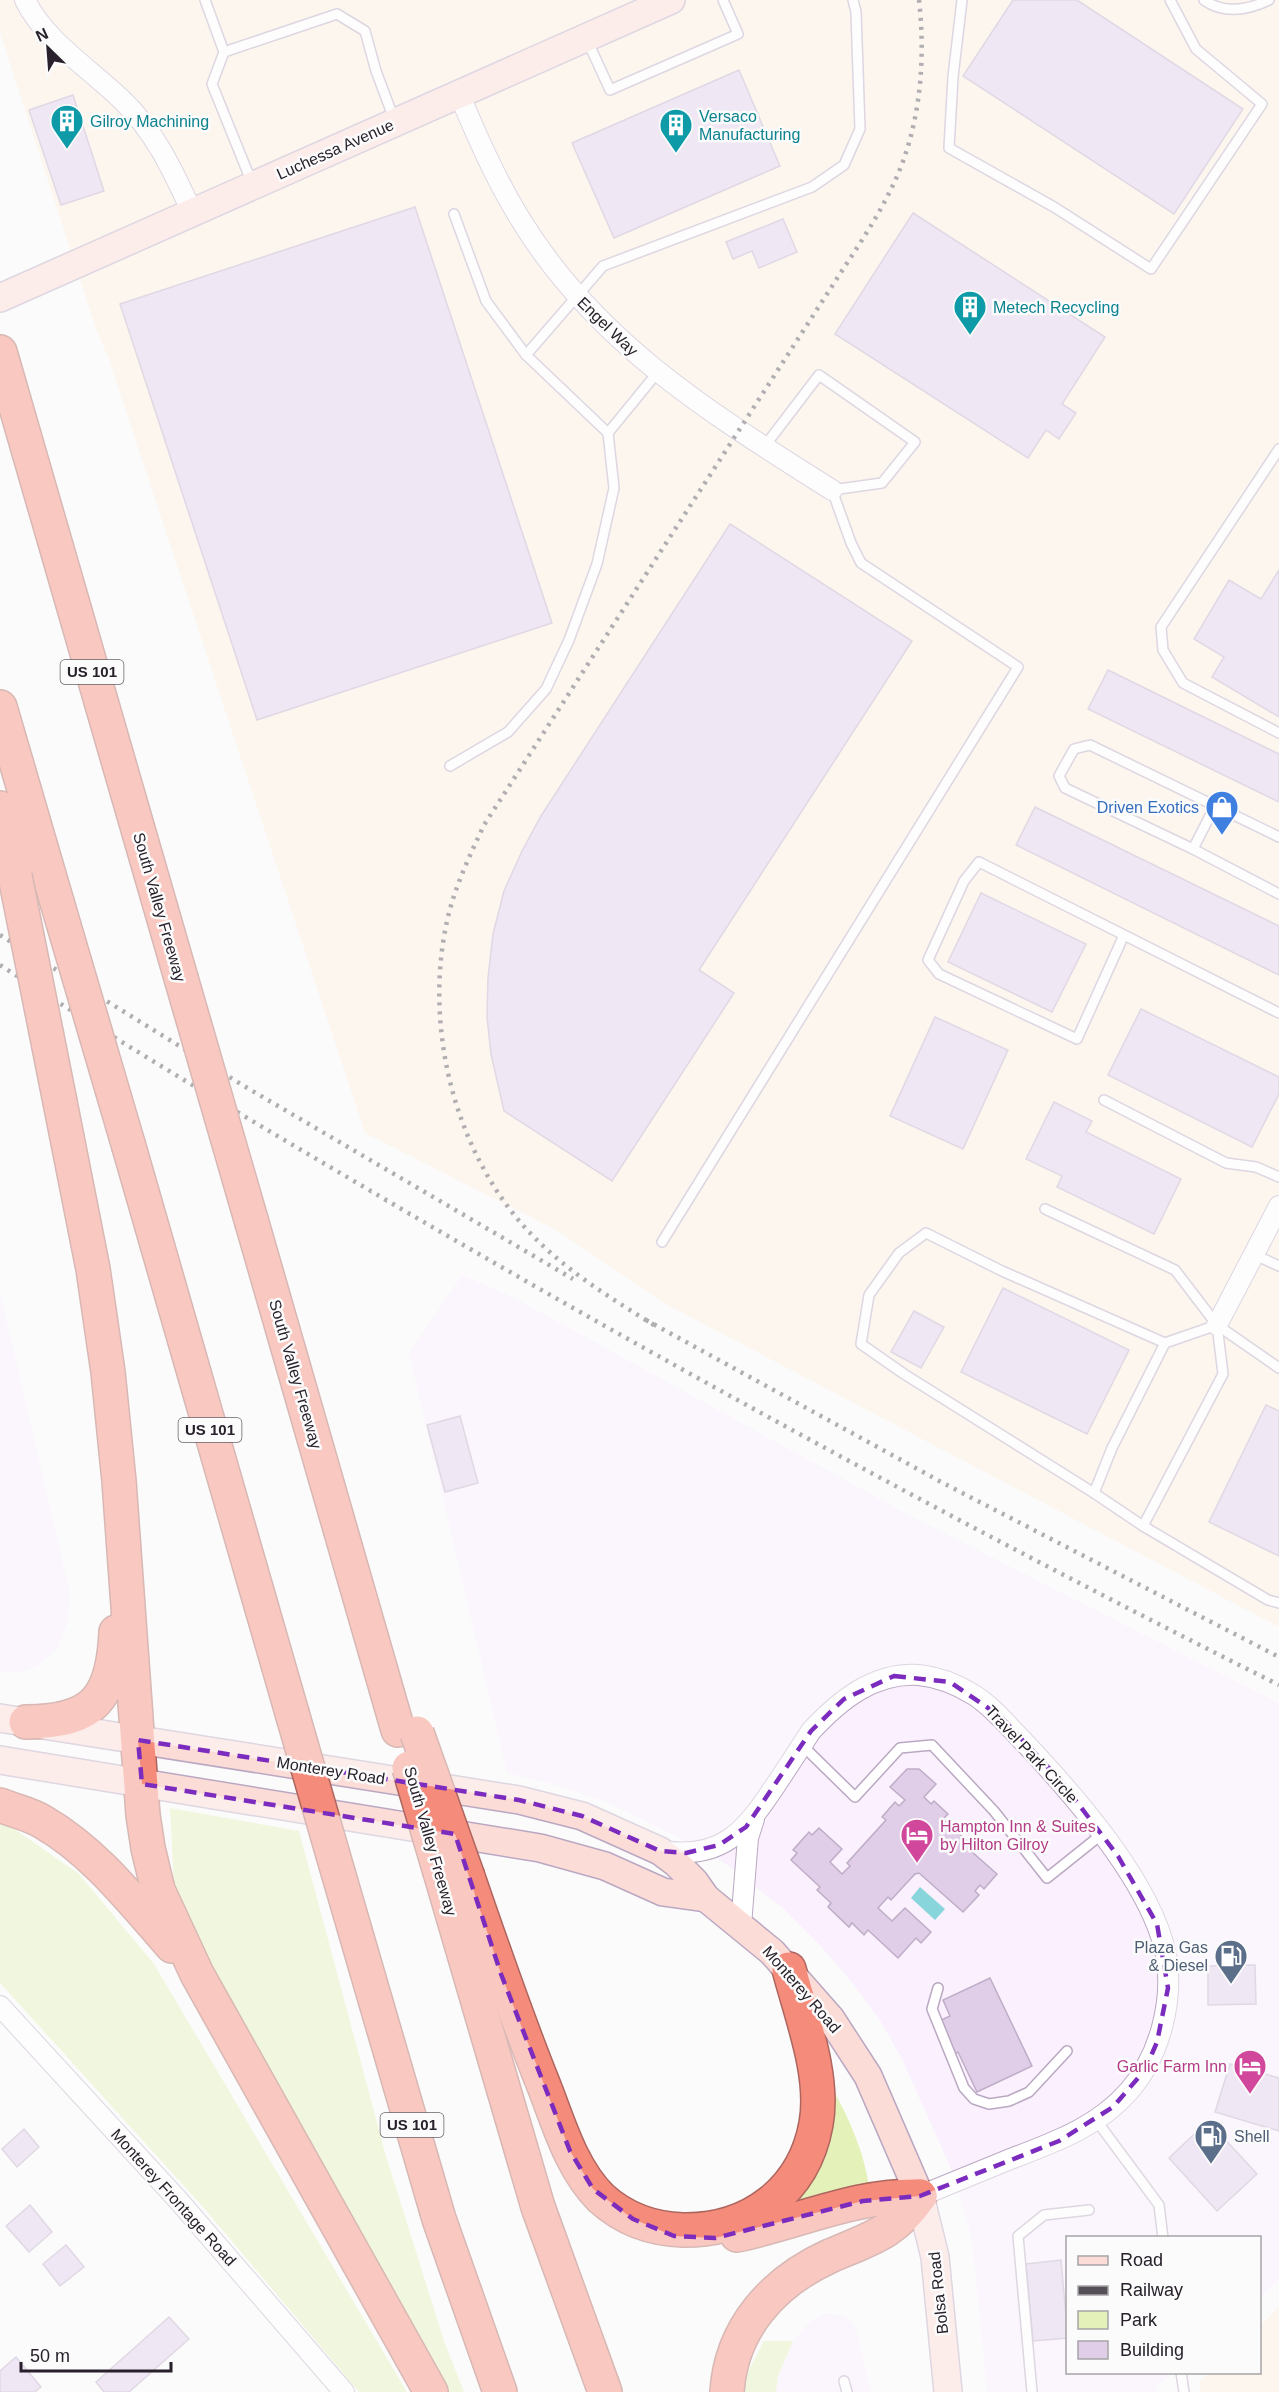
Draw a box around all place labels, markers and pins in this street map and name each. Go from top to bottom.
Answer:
building icon: Gilroy Machining [49,103,85,150]
building icon: Versaco Manufacturing [658,107,694,154]
place label: Versaco Manufacturing [699,108,800,143]
place label: Gilroy Machining [90,113,209,130]
building icon: Metech Recycling [952,289,988,336]
place label: Metech Recycling [993,299,1119,316]
shop icon: Driven Exotics [1204,789,1240,836]
place label: Driven Exotics [1097,799,1199,816]
hotel icon: Hampton Inn & Suites by Hilton Gilroy [899,1817,935,1864]
place label: Hampton Inn & Suites by Hilton Gilroy [940,1818,1096,1853]
fuel station icon: Plaza Gas & Diesel [1213,1938,1249,1985]
place label: Plaza Gas & Diesel [1134,1939,1208,1974]
hotel icon: Garlic Farm Inn [1232,2048,1268,2095]
place label: Garlic Farm Inn [1117,2058,1227,2075]
fuel station icon: Shell [1193,2118,1229,2165]
place label: Shell [1234,2128,1270,2145]

